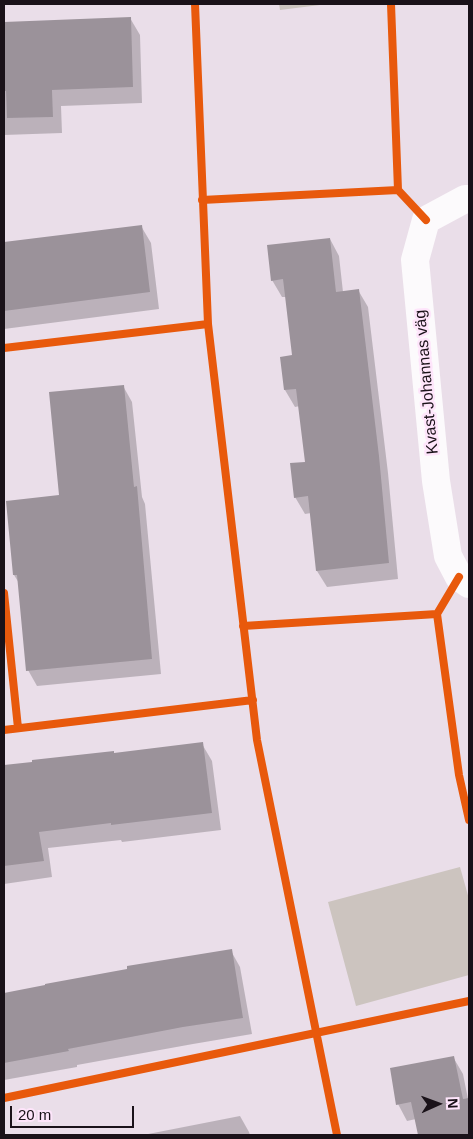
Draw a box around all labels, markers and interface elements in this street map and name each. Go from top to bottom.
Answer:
street label: Kvast-Johannas väg [411,309,443,455]
north arrow [413,1079,463,1129]
scale bar [12,1096,136,1128]
text: N [445,1098,461,1109]
text: 20 m [18,1106,51,1123]

